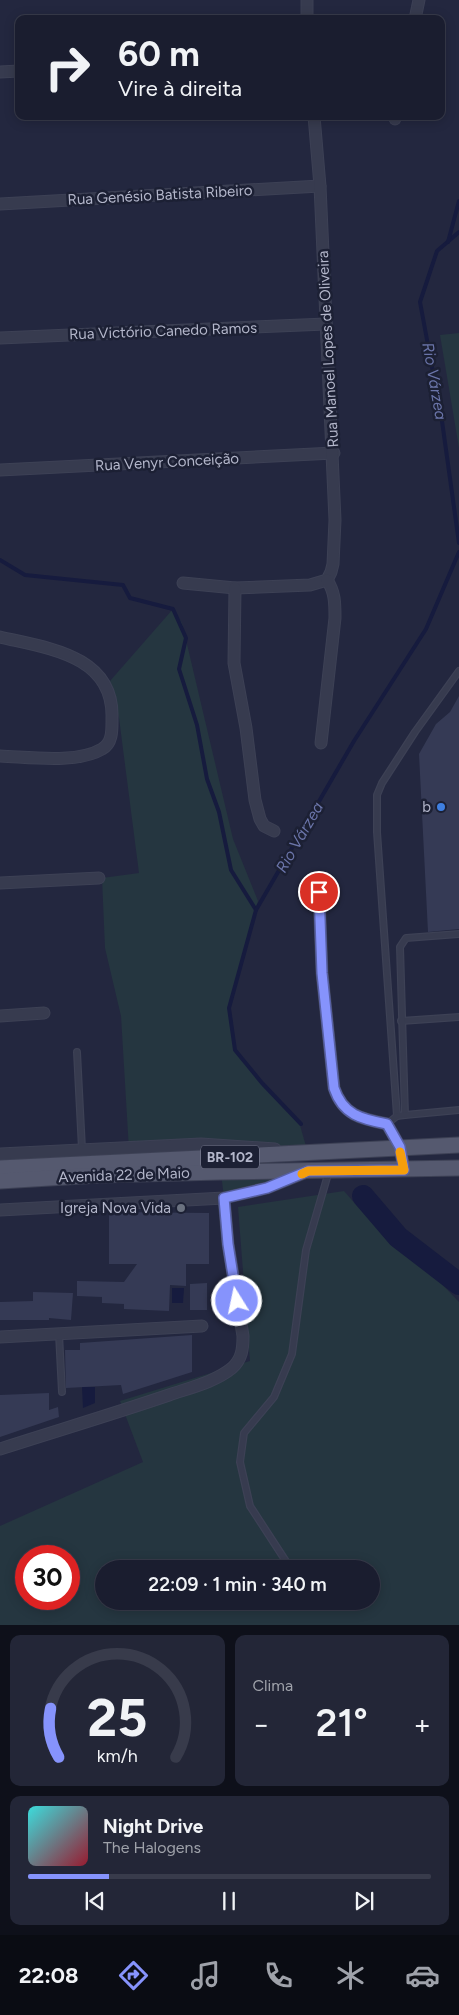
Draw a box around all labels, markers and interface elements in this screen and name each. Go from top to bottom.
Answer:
text: 60 m [118,33,200,75]
icon: right [35,35,100,100]
text: Vire à direita [118,75,242,102]
street label: Rua Genésio Batista Ribeiro [67,181,253,209]
street label: Rua Manoel Lopes de Oliveira [314,250,342,448]
street label: Rua Victório Canedo Ramos [69,319,257,343]
water label: Rio Várzea [418,341,451,421]
street label: Rua Venyr Conceição [95,449,240,475]
place label: b [422,798,431,816]
water label: Rio Várzea [272,799,327,876]
marker: b [435,801,447,813]
pin [298,871,340,913]
icon: arrive [305,878,333,906]
road number: BR-102 [201,1146,259,1168]
street label: Avenida 22 de Maio [58,1164,190,1186]
place label: Igreja Nova Vida [60,1199,171,1217]
marker: Igreja Nova Vida [175,1202,187,1214]
position arrow [210,1274,262,1326]
speed limit sign: 30 [15,1545,80,1610]
text: 22:09 · 1 min · 340 m [148,1573,327,1596]
text: Clima [253,1676,293,1695]
text: 25 [87,1687,147,1749]
text: 21° [316,1700,368,1746]
text: − [253,1707,270,1741]
text: + [414,1707,431,1741]
text: km/h [97,1745,138,1766]
text: Night Drive [103,1815,203,1838]
text: The Halogens [103,1838,201,1857]
icon: previous [81,1887,109,1915]
icon: pause [215,1887,243,1915]
icon: next [350,1887,378,1915]
icon: directions [116,1958,151,1993]
icon: music [188,1958,223,1993]
icon: phone [261,1958,296,1993]
icon: climate [333,1958,368,1993]
icon: car [405,1958,440,1993]
text: 22:08 [19,1962,79,1989]

